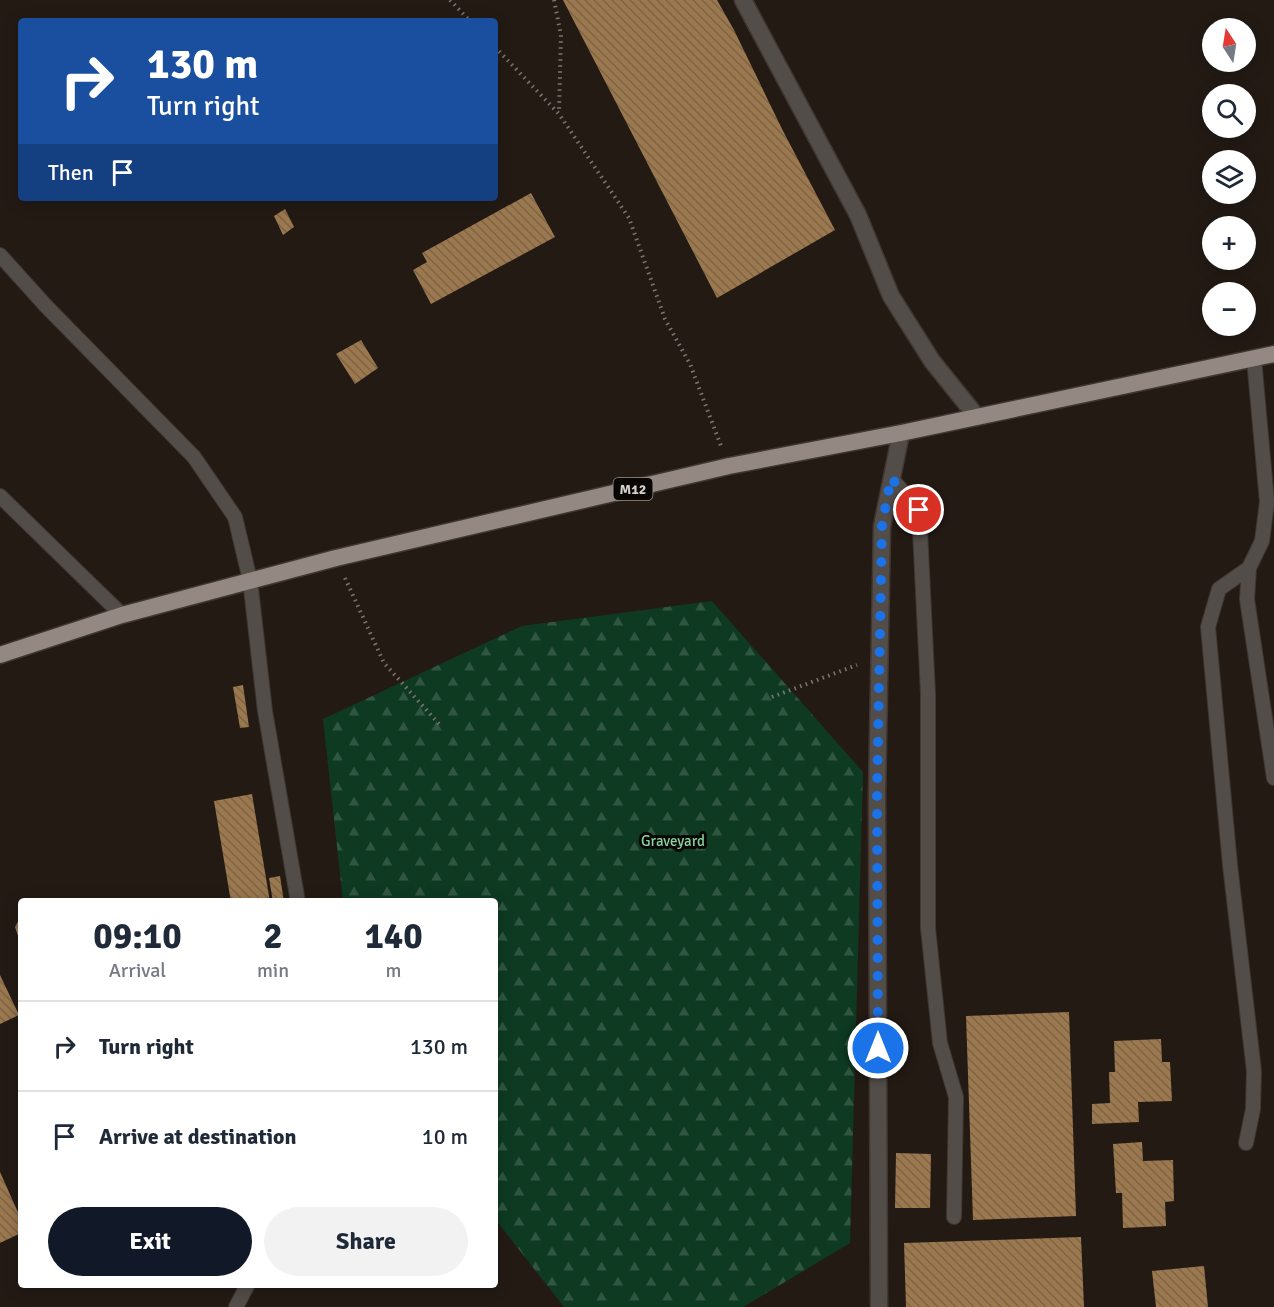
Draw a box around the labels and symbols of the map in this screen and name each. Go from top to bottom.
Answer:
north arrow [1202,18,1256,72]
road number: M12 [614,478,652,500]
pin [893,484,944,535]
park label: Graveyard [641,832,705,850]
position arrow [846,1016,910,1080]

